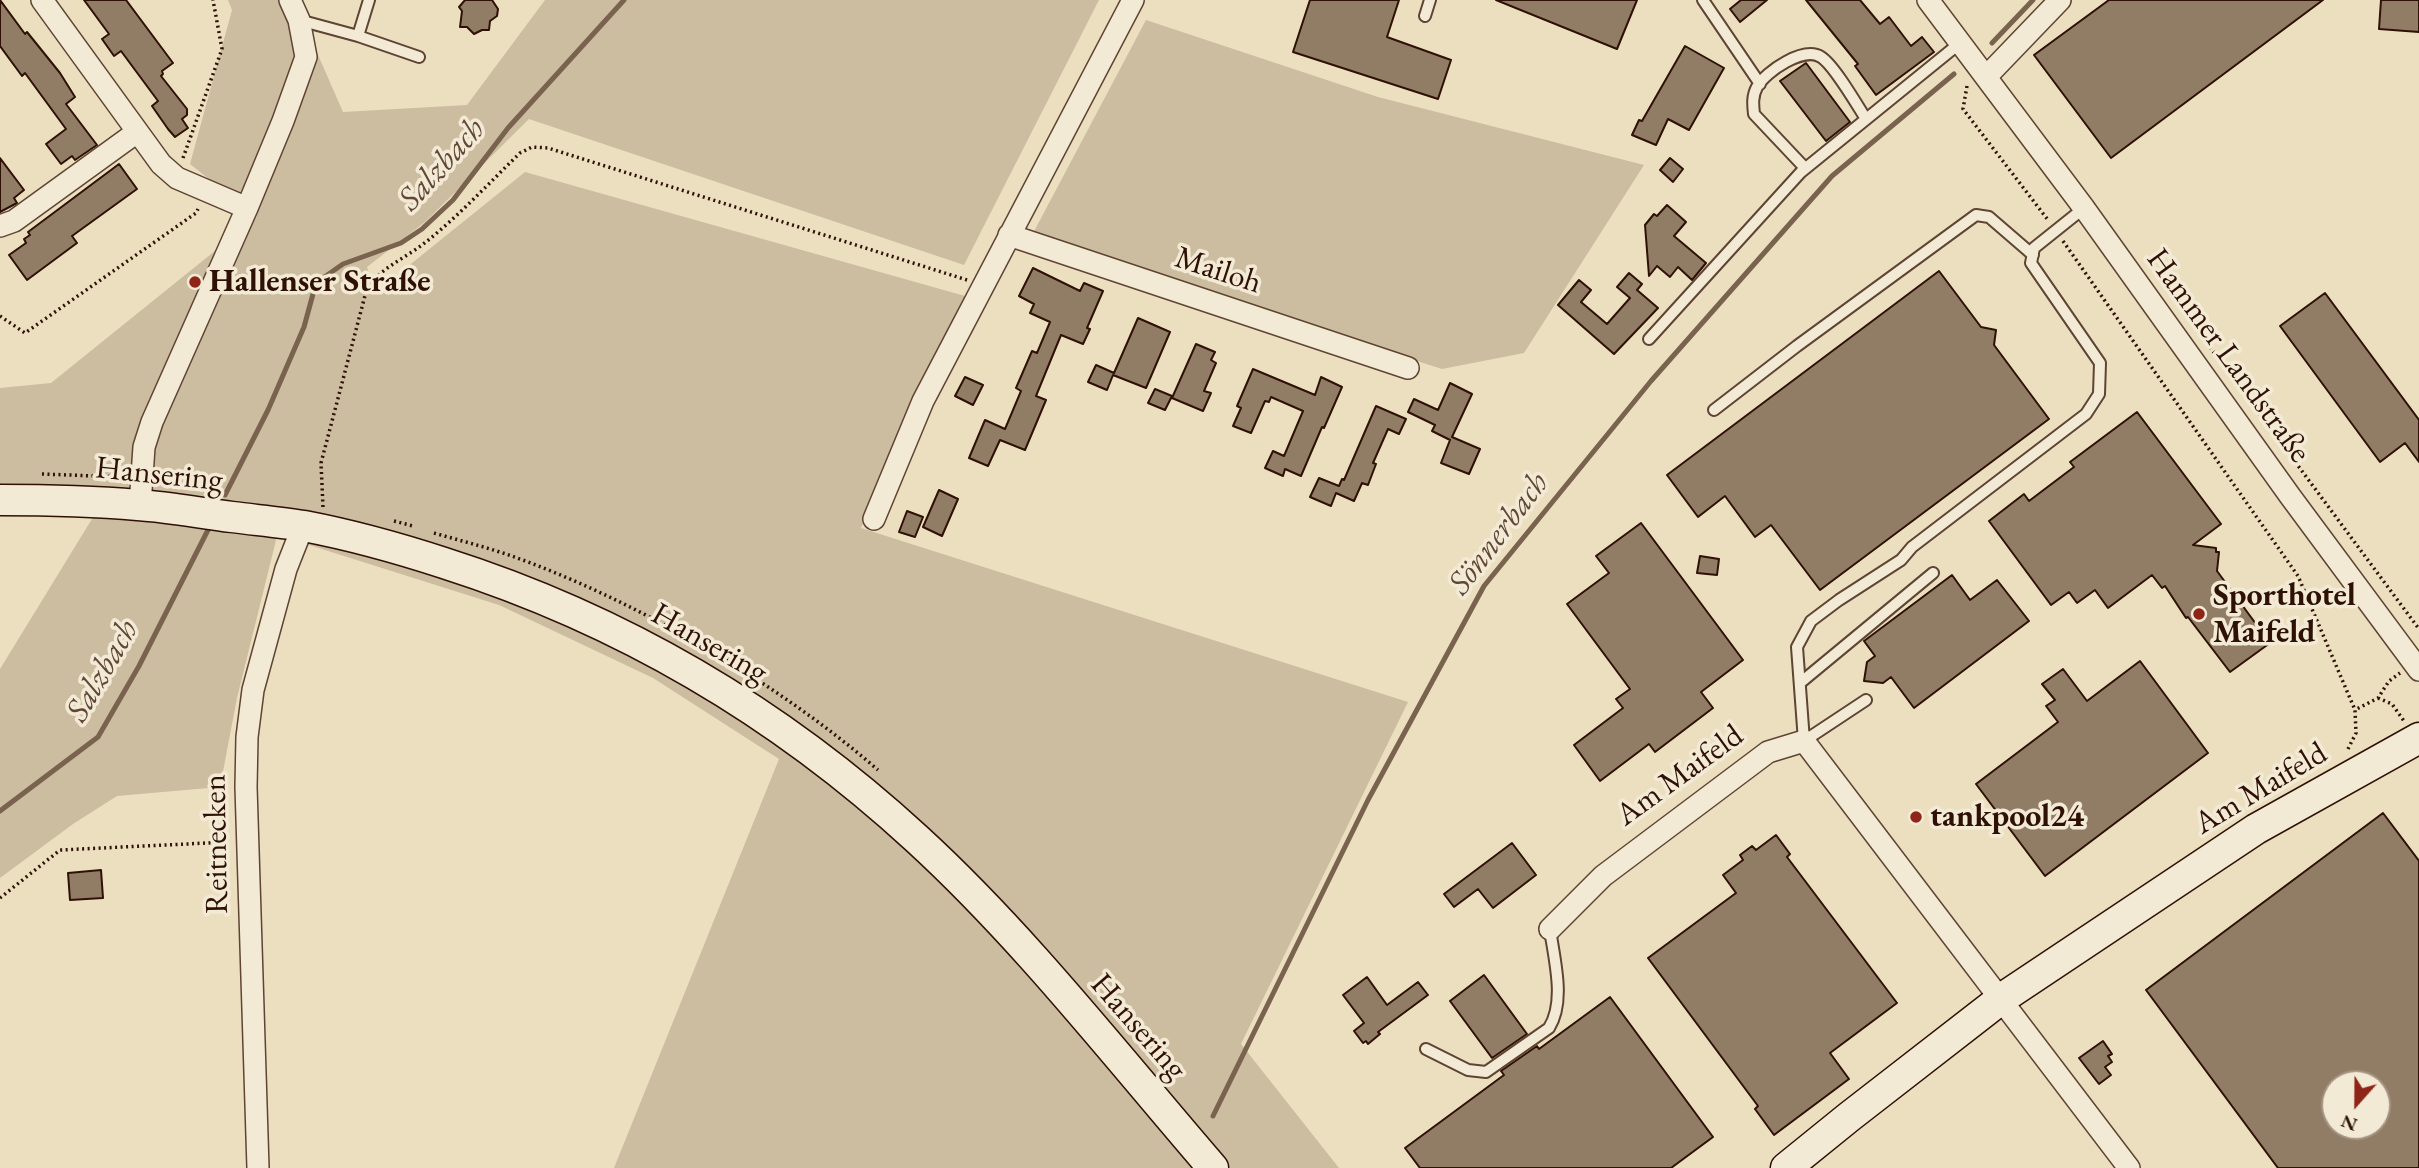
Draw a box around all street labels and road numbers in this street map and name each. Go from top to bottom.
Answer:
street label: Mailoh [1170,239,1266,303]
street label: Hammer Landstraße [2138,242,2318,470]
street label: Hansering [93,449,225,501]
street label: Hansering [644,595,774,693]
street label: Am Maifeld [1609,717,1751,835]
street label: Am Maifeld [2188,734,2334,844]
street label: Reitnecken [197,774,237,914]
street label: Hansering [1082,966,1194,1088]

